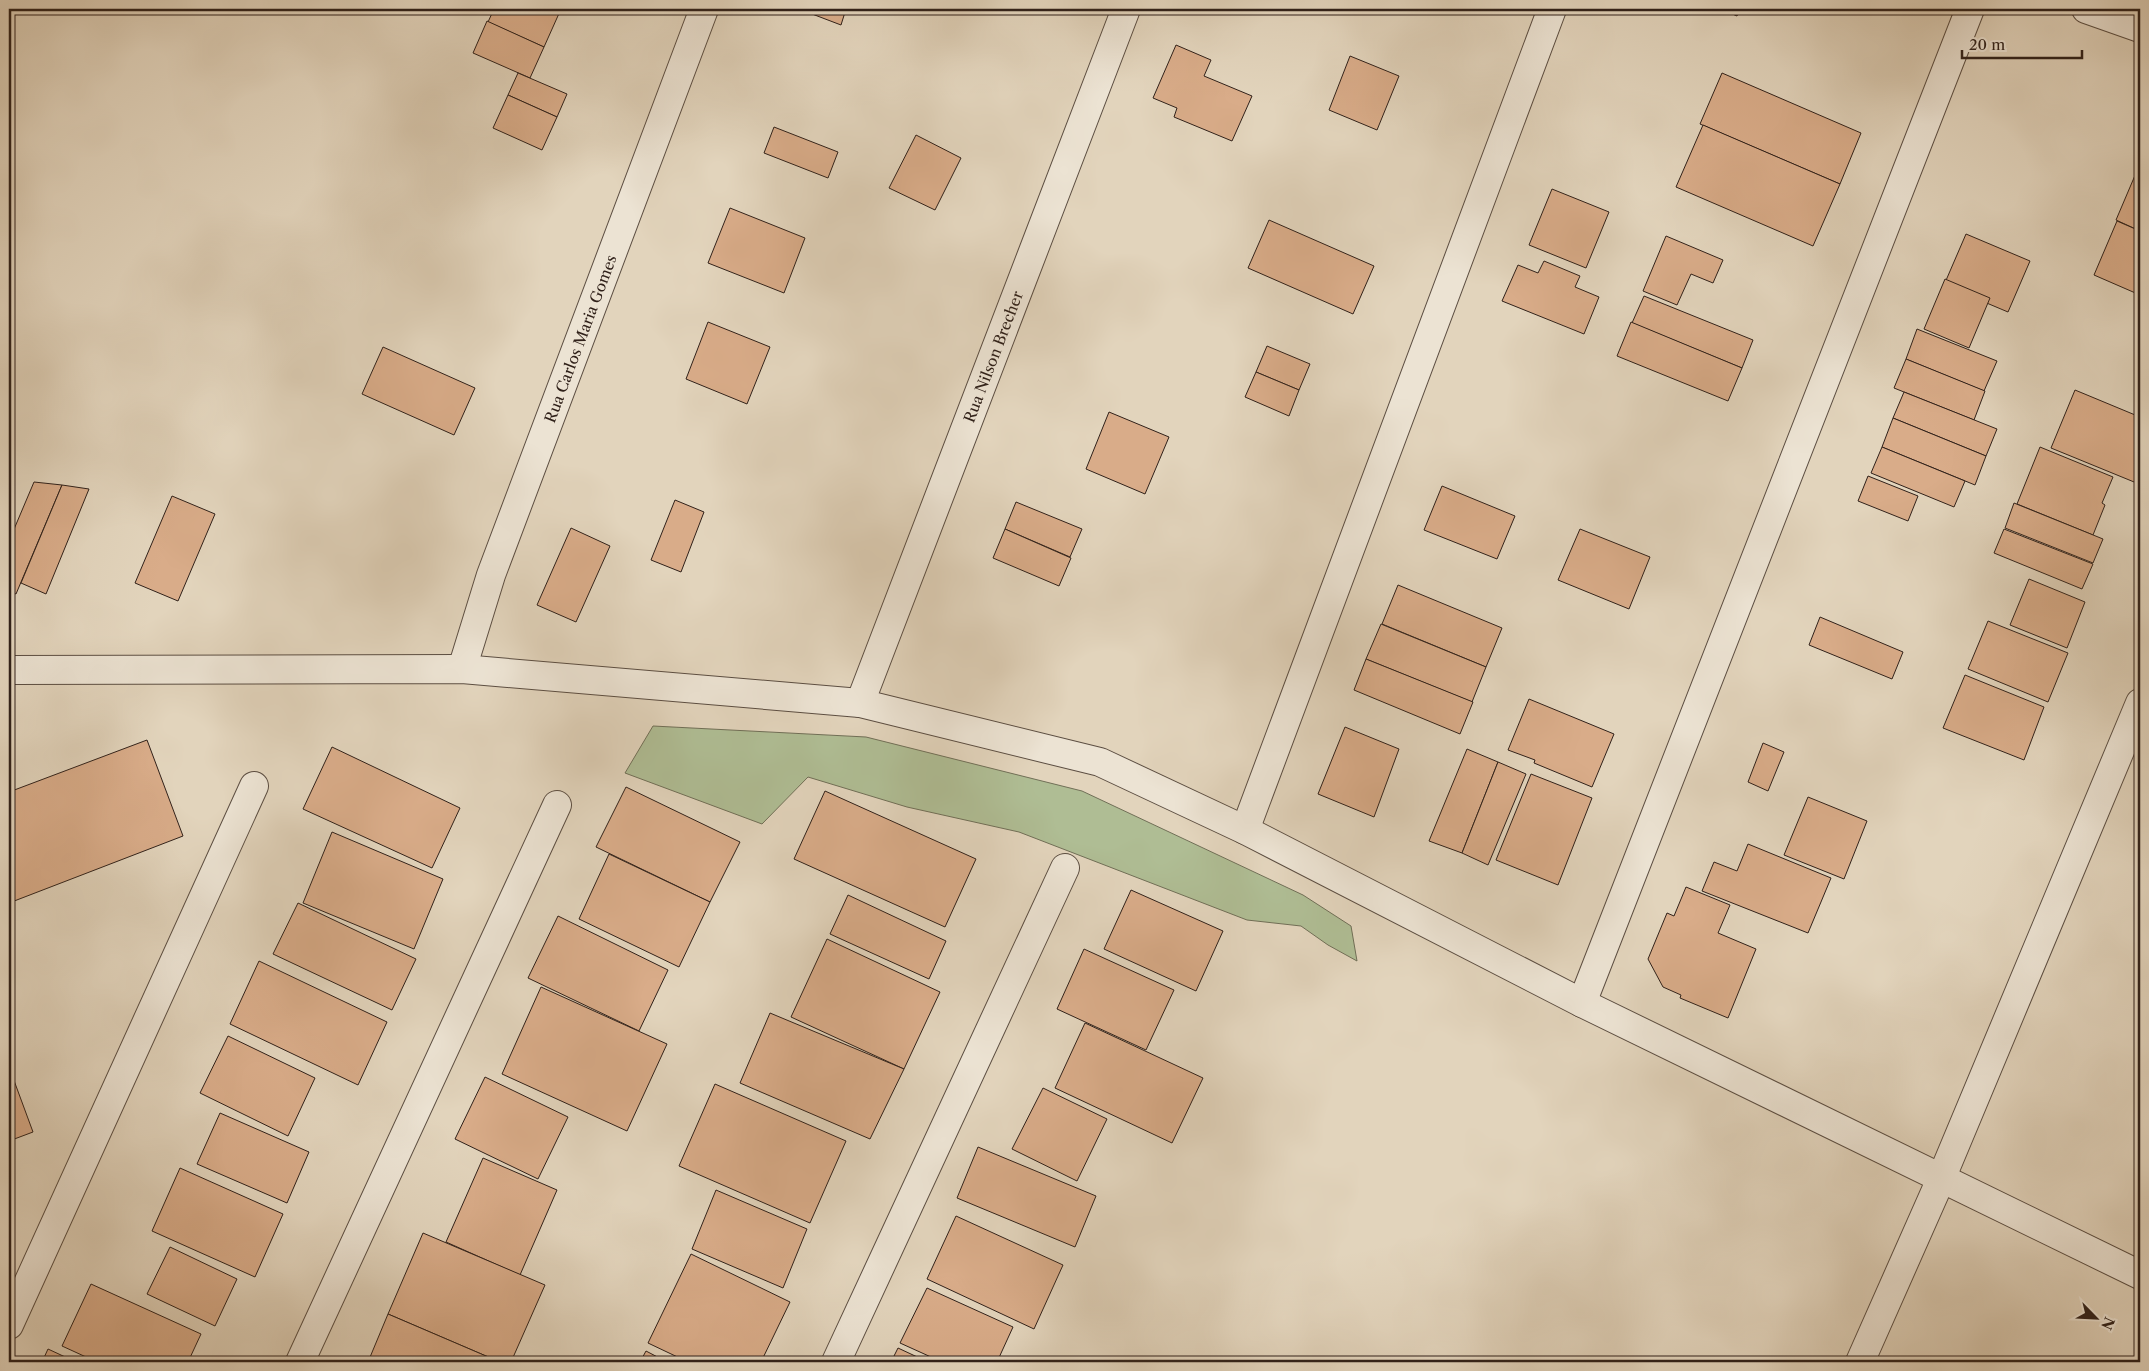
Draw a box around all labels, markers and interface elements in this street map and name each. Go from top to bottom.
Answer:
scale bar [1962,28,2082,60]
text: 20 m [1969,35,2005,54]
street label: Rua Carlos Maria Gomes [540,252,620,425]
street label: Rua Nilson Brecher [959,287,1027,425]
north arrow [2072,1294,2122,1344]
text: N [2097,1314,2119,1333]

